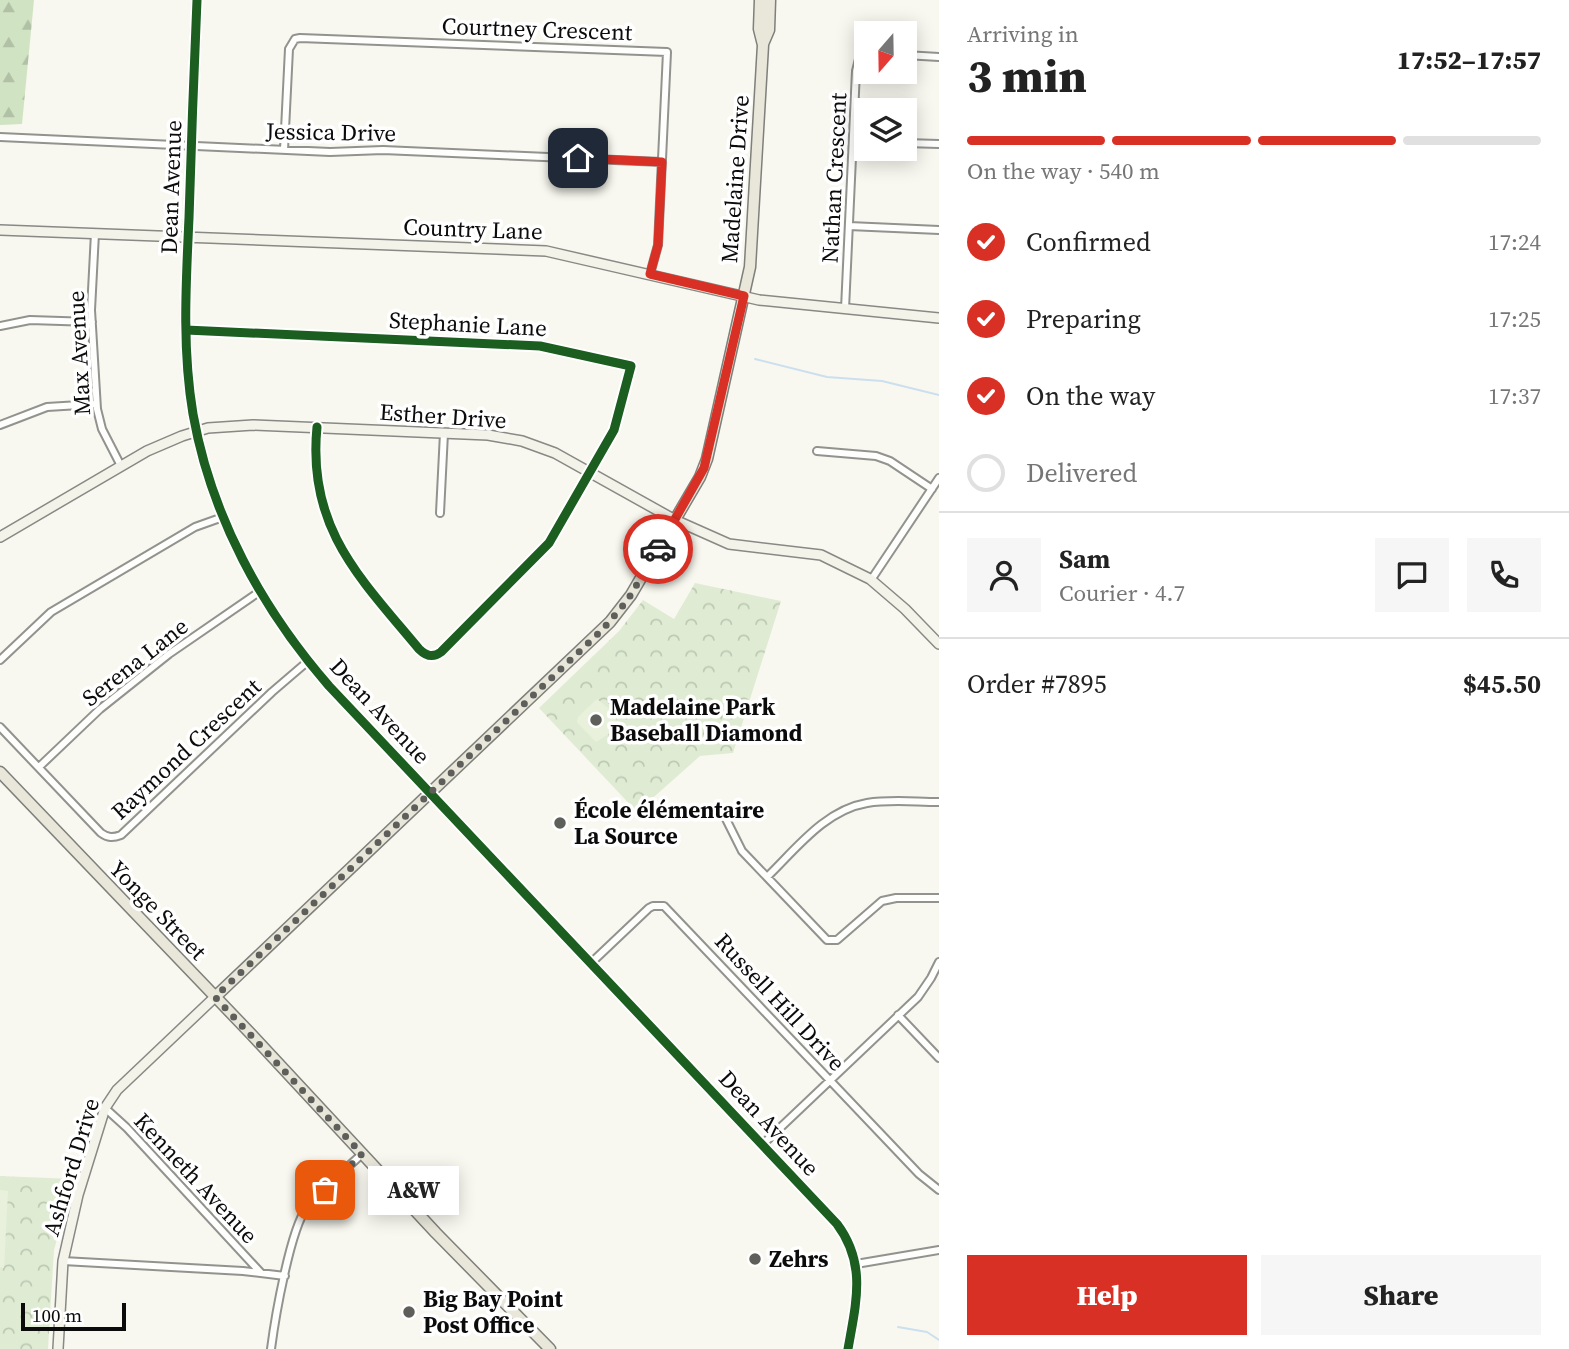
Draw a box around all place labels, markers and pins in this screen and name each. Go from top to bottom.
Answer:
pin [548,128,608,188]
place label: Madelaine Park Baseball Diamond [610,691,803,749]
marker: Madelaine Park Baseball Diamond [588,712,604,728]
place label: École élémentaire La Source [574,794,764,852]
marker: École élémentaire La Source [552,815,568,831]
pin [295,1160,355,1220]
callout: A&W [367,1166,458,1214]
place label: Zehrs [769,1243,829,1275]
marker: Zehrs [747,1251,763,1267]
place label: Big Bay Point Post Office [423,1283,564,1341]
marker: Big Bay Point Post Office [401,1304,417,1320]

